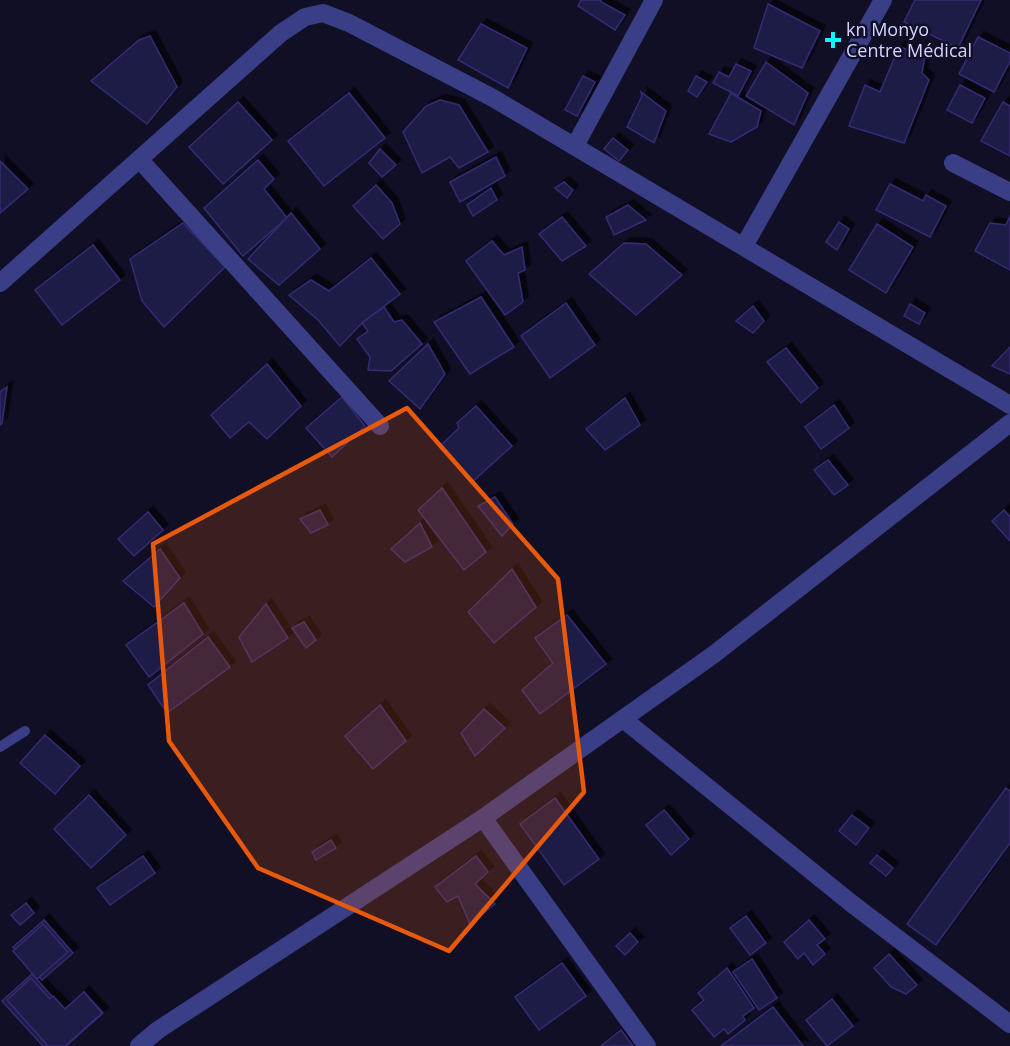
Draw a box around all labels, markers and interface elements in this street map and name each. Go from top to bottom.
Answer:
place label: kn Monyo Centre Médical [846,17,972,62]
marker: kn Monyo Centre Médical [824,31,842,49]

